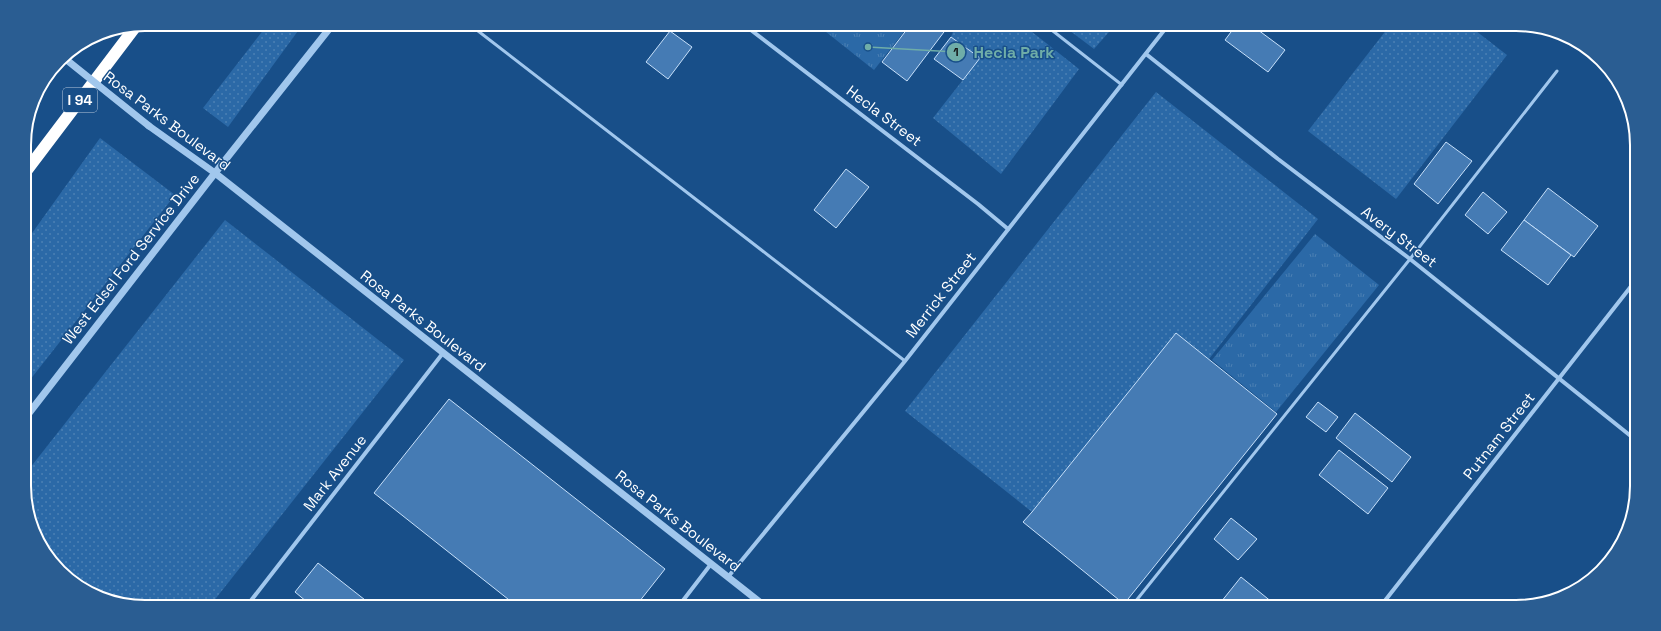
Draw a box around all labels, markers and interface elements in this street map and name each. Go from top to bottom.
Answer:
callout: Hecla Park [946,38,1063,66]
text: Hecla Park [974,42,1054,63]
text: 1 [953,44,959,60]
street label: Rosa Parks Boulevard [100,67,235,175]
street label: Hecla Street [843,81,926,150]
road number: I 94 [63,88,97,112]
street label: West Edsel Ford Service Drive [58,169,203,348]
street label: Avery Street [1357,202,1441,271]
street label: Merrick Street [901,248,980,341]
street label: Rosa Parks Boulevard [357,266,490,375]
street label: Putnam Street [1459,388,1539,483]
street label: Mark Avenue [299,431,370,515]
street label: Rosa Parks Boulevard [612,466,745,575]

